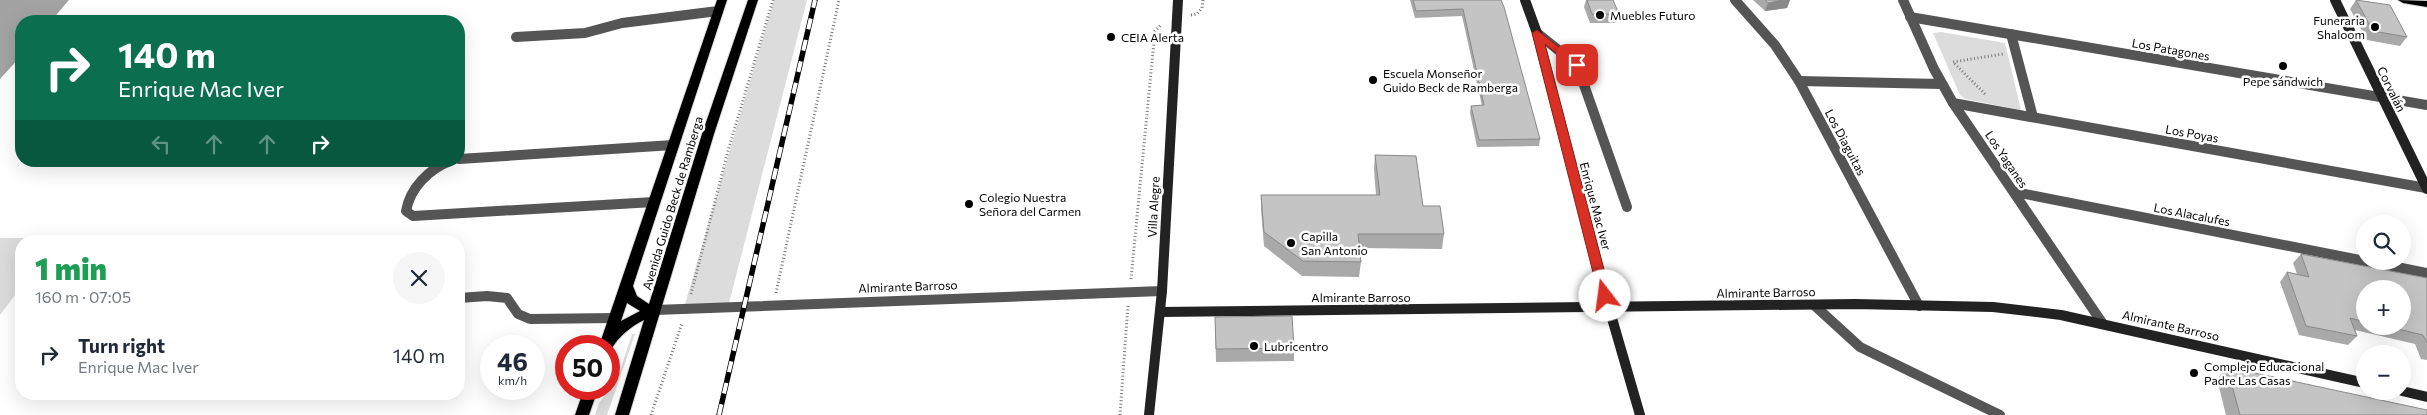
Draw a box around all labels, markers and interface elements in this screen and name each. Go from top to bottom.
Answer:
place label: Muebles Futuro [1610,8,1696,22]
marker: Muebles Futuro [1594,9,1606,21]
place label: Funeraria Shaloom [2313,13,2365,41]
marker: Funeraria Shaloom [2369,21,2381,33]
place label: CEIA Alerta [1121,30,1184,44]
marker: CEIA Alerta [1105,31,1117,43]
text: 140 m [118,32,216,75]
icon: right [35,35,100,100]
street label: Los Patagones [2131,35,2211,63]
pin [1556,44,1598,86]
icon: arrive [1563,51,1591,79]
marker: Pepe sándwich [2277,60,2289,72]
street label: Corvalán [2375,64,2409,114]
place label: Escuela Monseñor Guido Beck de Ramberga [1383,66,1518,94]
marker: Escuela Monseñor Guido Beck de Ramberga [1367,74,1379,86]
place label: Pepe sándwich [2243,74,2323,88]
text: Enrique Mac Iver [118,75,284,102]
street label: Los Diaguitas [1823,107,1869,177]
street label: Avenida Guido Beck de Ramberga [639,115,705,291]
street label: Los Poyas [2164,121,2220,145]
street label: Los Yaganes [1983,128,2031,190]
icon: left [147,130,175,158]
icon: ahead [200,130,228,158]
icon: ahead [253,130,281,158]
icon: right [306,130,334,158]
street label: Enrique Mac Iver [1578,160,1615,252]
street label: Villa Alegre [1144,176,1162,238]
place label: Colegio Nuestra Señora del Carmen [979,190,1081,218]
marker: Colegio Nuestra Señora del Carmen [963,198,975,210]
street label: Los Alacalufes [2153,200,2231,228]
map controls [2356,215,2411,400]
button: search [2356,215,2411,270]
place label: Capilla San Antonio [1301,229,1368,257]
marker: Capilla San Antonio [1285,237,1297,249]
text: 1 min [35,249,107,286]
button: close [393,252,445,304]
position arrow [1578,269,1630,321]
street label: Almirante Barroso [858,277,958,295]
button: + [2356,280,2411,335]
street label: Almirante Barroso [1716,284,1816,300]
text: 160 m · 07:05 [35,287,131,306]
street label: Almirante Barroso [1311,290,1411,304]
street label: Almirante Barroso [2121,307,2221,343]
text: Turn right [78,334,165,357]
speed limit sign: 50 [555,335,620,400]
place label: Lubricentro [1264,339,1328,353]
marker: Lubricentro [1248,340,1260,352]
icon: right [35,341,63,369]
text: 140 m [393,344,445,367]
button: − [2356,345,2411,400]
text: 46 [497,346,528,376]
text: Enrique Mac Iver [78,357,199,376]
place label: Complejo Educacional Padre Las Casas [2204,359,2324,387]
marker: Complejo Educacional Padre Las Casas [2188,367,2200,379]
text: km/h [498,373,527,387]

